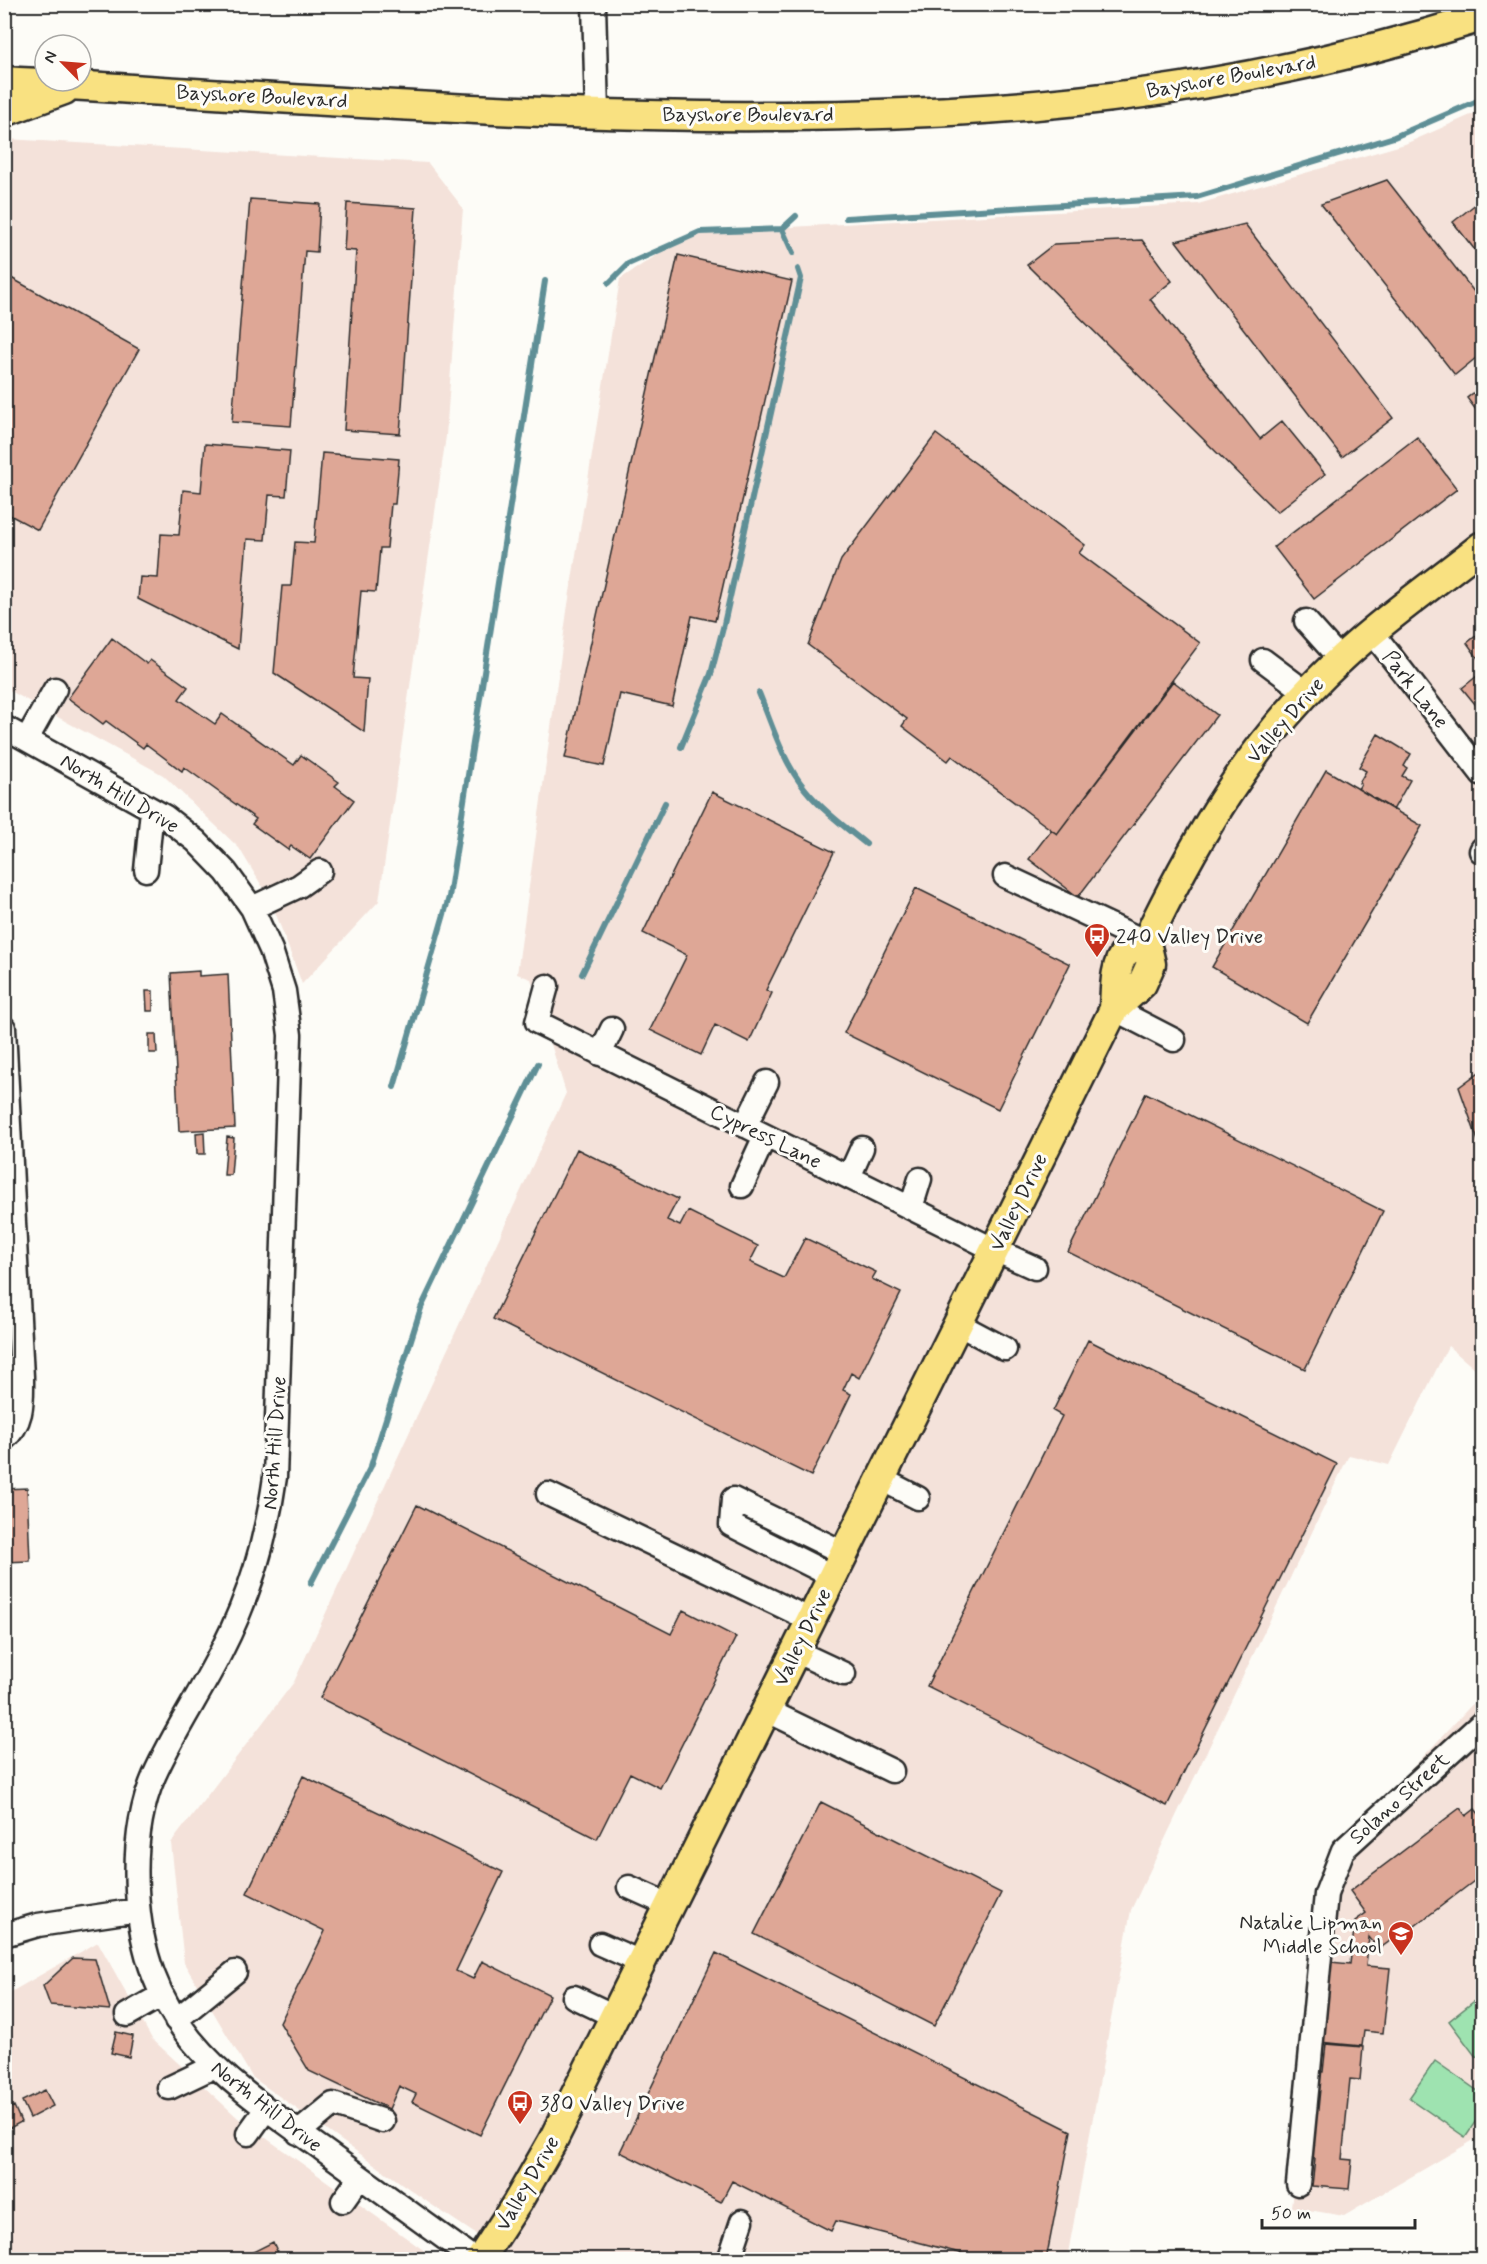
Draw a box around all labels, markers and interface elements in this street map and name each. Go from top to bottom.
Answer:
north arrow [33,33,93,93]
text: N [39,48,63,67]
street label: Bayshore Boulevard [1144,48,1318,106]
street label: Bayshore Boulevard [176,79,348,115]
street label: Bayshore Boulevard [662,101,834,129]
street label: Park Lane [1376,645,1455,735]
street label: Valley Drive [1240,672,1331,770]
street label: North Hill Drive [55,747,184,840]
bus stop icon: 240 Valley Drive [1082,921,1112,959]
place label: 240 Valley Drive [1116,923,1263,951]
street label: Cypress Lane [705,1098,826,1176]
street label: Valley Drive [983,1149,1055,1256]
street label: North Hill Drive [256,1375,294,1511]
street label: Valley Drive [767,1584,839,1691]
street label: Solano Street [1344,1746,1456,1851]
place label: Natalie Lipman Middle School [1239,1909,1382,1961]
school or university icon: Natalie Lipman Middle School [1386,1919,1416,1957]
street label: North Hill Drive [205,2054,328,2159]
bus stop icon: 380 Valley Drive [505,2088,535,2126]
place label: 380 Valley Drive [540,2090,685,2118]
street label: Valley Drive [489,2131,566,2236]
scale bar [1262,2192,1415,2230]
text: 50 m [1271,2202,1311,2226]

